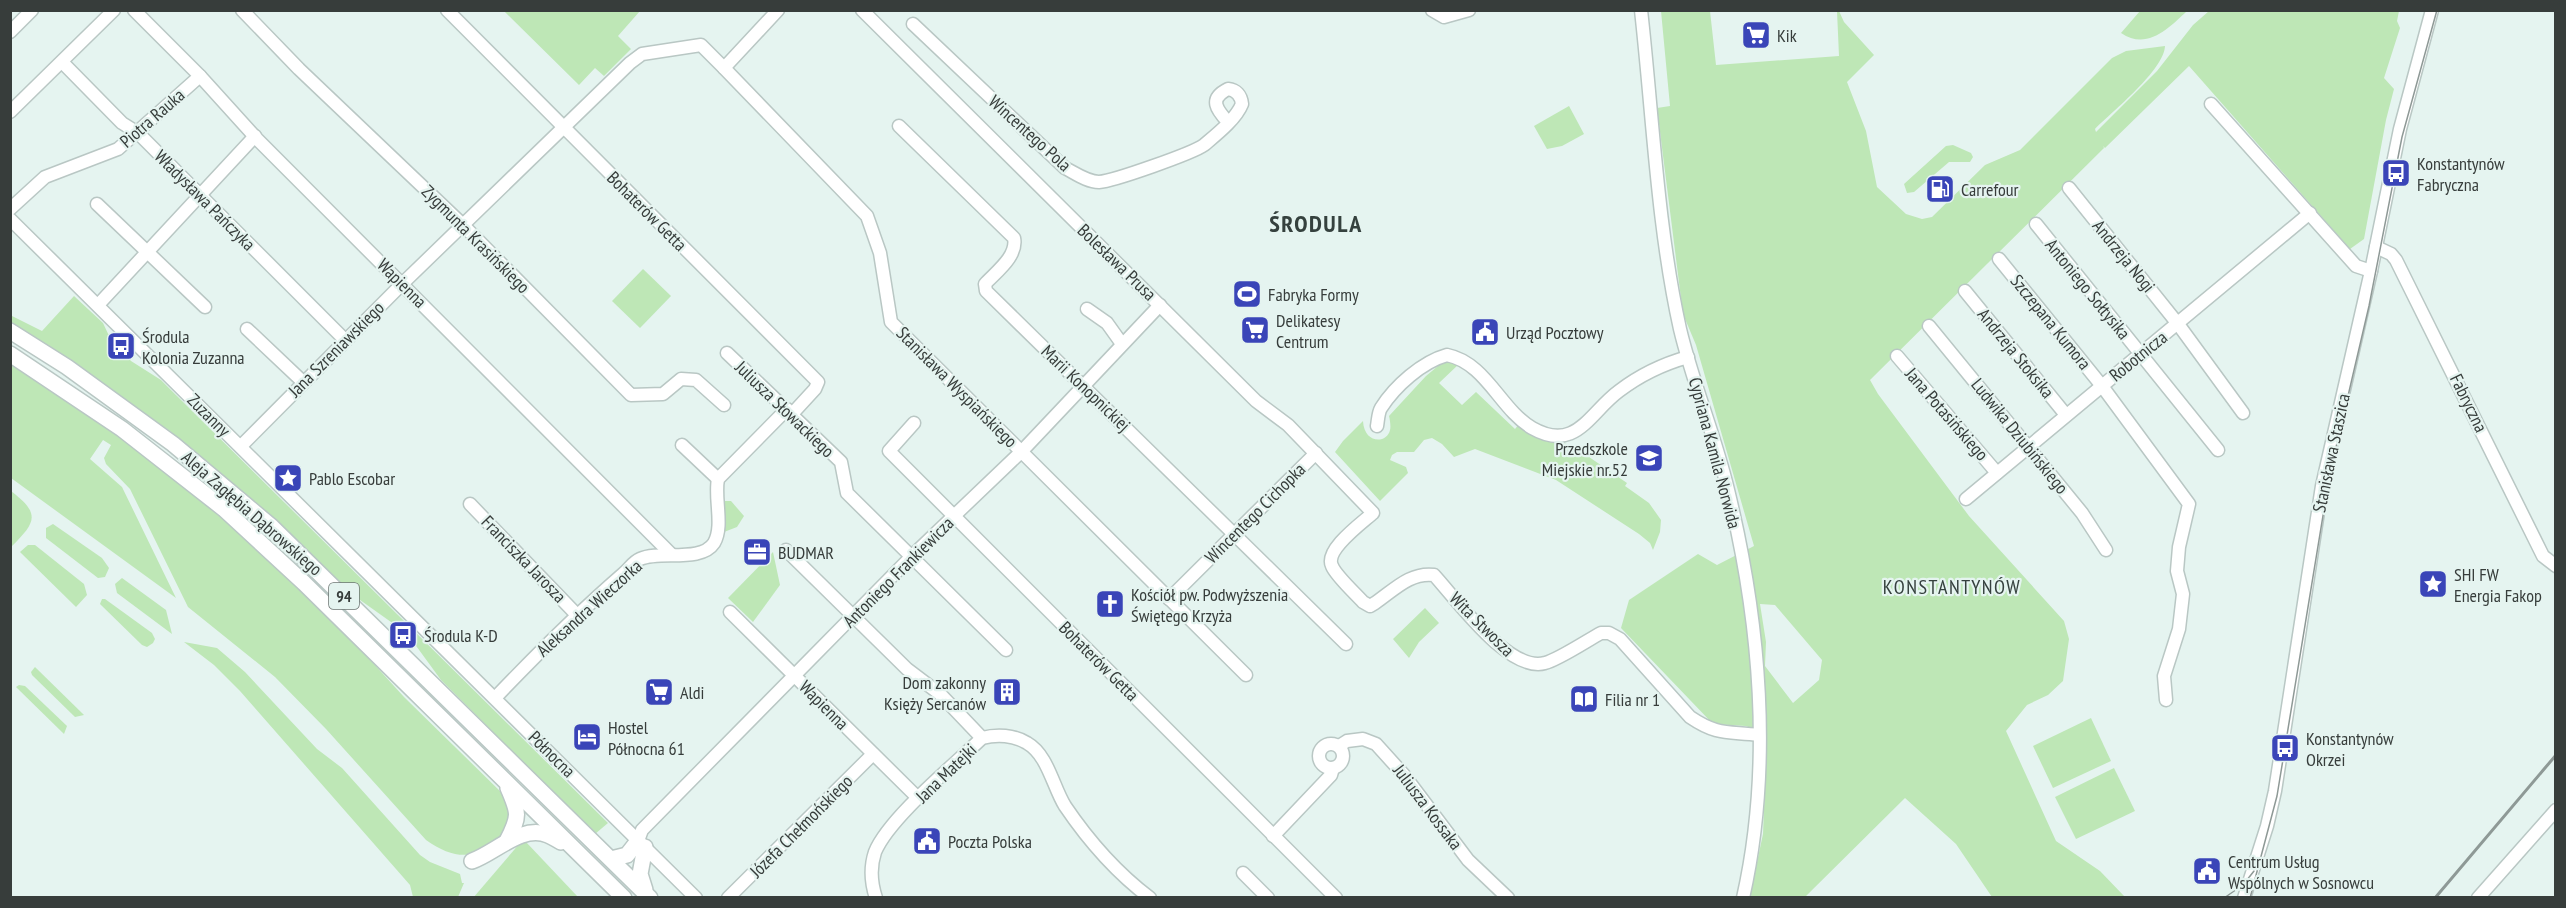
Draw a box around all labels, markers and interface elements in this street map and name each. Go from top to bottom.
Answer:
supermarket icon: Kik [1740,19,1772,51]
place label: Kik [1777,24,1797,47]
street label: Piotra Rauka [115,84,189,152]
street label: Wincentego Pola [984,90,1076,176]
street label: Władysława Pańczyka [150,145,260,255]
place label: Konstantynów Fabryczna [2417,152,2505,196]
bus stop icon: Konstantynów Fabryczna [2380,157,2412,189]
street label: Bohaterów Getta [602,166,692,256]
fuel station icon: Carrefour [1924,173,1956,205]
place label: Carrefour [1961,178,2019,201]
street label: Zygmunta Krasińskiego [417,180,535,298]
district label: ŚRODULA [1269,208,1363,239]
street label: Andrzeja Nogi [2088,215,2160,297]
street label: Bolesława Prusa [1073,219,1161,305]
street label: Antoniego Sołtysika [2040,234,2136,344]
street label: Wapienna [372,253,432,313]
street label: Szczepana Kumora [2006,270,2096,374]
sports icon: Fabryka Formy [1231,278,1263,310]
place label: Fabryka Formy [1268,283,1359,306]
street label: Jana Szreniawskiego [282,296,389,403]
street label: Andrzeja Stoksika [1973,303,2059,403]
place label: Delikatesy Centrum [1276,309,1340,353]
supermarket icon: Delikatesy Centrum [1239,314,1271,346]
public building icon: Urząd Pocztowy [1469,316,1501,348]
place label: Urząd Pocztowy [1506,321,1604,344]
street label: Stanisława Wyspiańskiego [892,322,1023,453]
place label: Środula Kolonia Zuzanna [142,325,245,369]
street label: Robotnicza [2104,326,2172,386]
bus stop icon: Środula Kolonia Zuzanna [105,330,137,362]
street label: Marii Konopnickiej [1037,340,1135,436]
street label: Juliusza Słowackiego [730,355,840,462]
street label: Jana Potasińskiego [1900,362,1994,465]
street label: Fabryczna [2445,370,2493,436]
street label: Ludwika Dziubińskiego [1966,374,2074,499]
street label: Cypriana Kamila Norwida [1684,375,1746,531]
street label: Zuzanny [183,389,236,442]
street label: Stanisława Staszica [2307,392,2355,514]
place label: Przedszkole Miejskie nr.52 [1542,437,1628,481]
school or university icon: Przedszkole Miejskie nr.52 [1633,442,1665,474]
street label: Aleja Zagłębia Dąbrowskiego [177,446,327,581]
street label: Wincentego Cichopka [1200,458,1310,568]
place icon: Pablo Escobar [272,462,304,494]
place label: Pablo Escobar [309,467,395,490]
street label: Franciszka Jarosza [477,511,571,607]
street label: Antoniego Frankiewicza [838,512,958,632]
office icon: BUDMAR [741,536,773,568]
place label: BUDMAR [778,541,834,564]
street label: Aleksandra Wieczorka [531,554,647,662]
place label: SHI FW Energia Fakop [2454,563,2542,607]
place icon: SHI FW Energia Fakop [2417,568,2449,600]
district label: KONSTANTYNÓW [1883,574,2021,600]
road number: 94 [329,583,359,609]
place label: Kościół pw. Podwyższenia Świętego Krzyża [1131,583,1288,627]
street label: Wita Stwosza [1445,587,1519,661]
church icon: Kościół pw. Podwyższenia Świętego Krzyża [1094,588,1126,620]
street label: Bohaterów Getta [1054,616,1144,706]
bus stop icon: Środula K-D [387,619,419,651]
place label: Środula K-D [424,624,498,647]
place label: Dom zakonny Księży Sercanów [884,671,986,715]
street label: Wapienna [794,675,854,735]
supermarket icon: Aldi [643,676,675,708]
building icon: Dom zakonny Księży Sercanów [991,676,1023,708]
place label: Aldi [680,681,704,704]
library icon: Filia nr 1 [1568,683,1600,715]
place label: Filia nr 1 [1605,688,1660,711]
place label: Hostel Północna 61 [608,716,685,760]
hotel icon: Hostel Północna 61 [571,721,603,753]
street label: Północna [524,726,580,782]
place label: Konstantynów Okrzei [2306,727,2394,771]
bus stop icon: Konstantynów Okrzei [2269,732,2301,764]
street label: Jana Matejki [910,738,981,808]
street label: Juliusza Kossaka [1388,759,1468,854]
street label: Józefa Chełmońskiego [744,770,857,883]
public building icon: Poczta Polska [911,825,943,857]
place label: Poczta Polska [948,830,1032,853]
place label: Centrum Usług Wspólnych w Sosnowcu [2228,850,2374,894]
public building icon: Centrum Usług Wspólnych w Sosnowcu [2191,855,2223,887]

